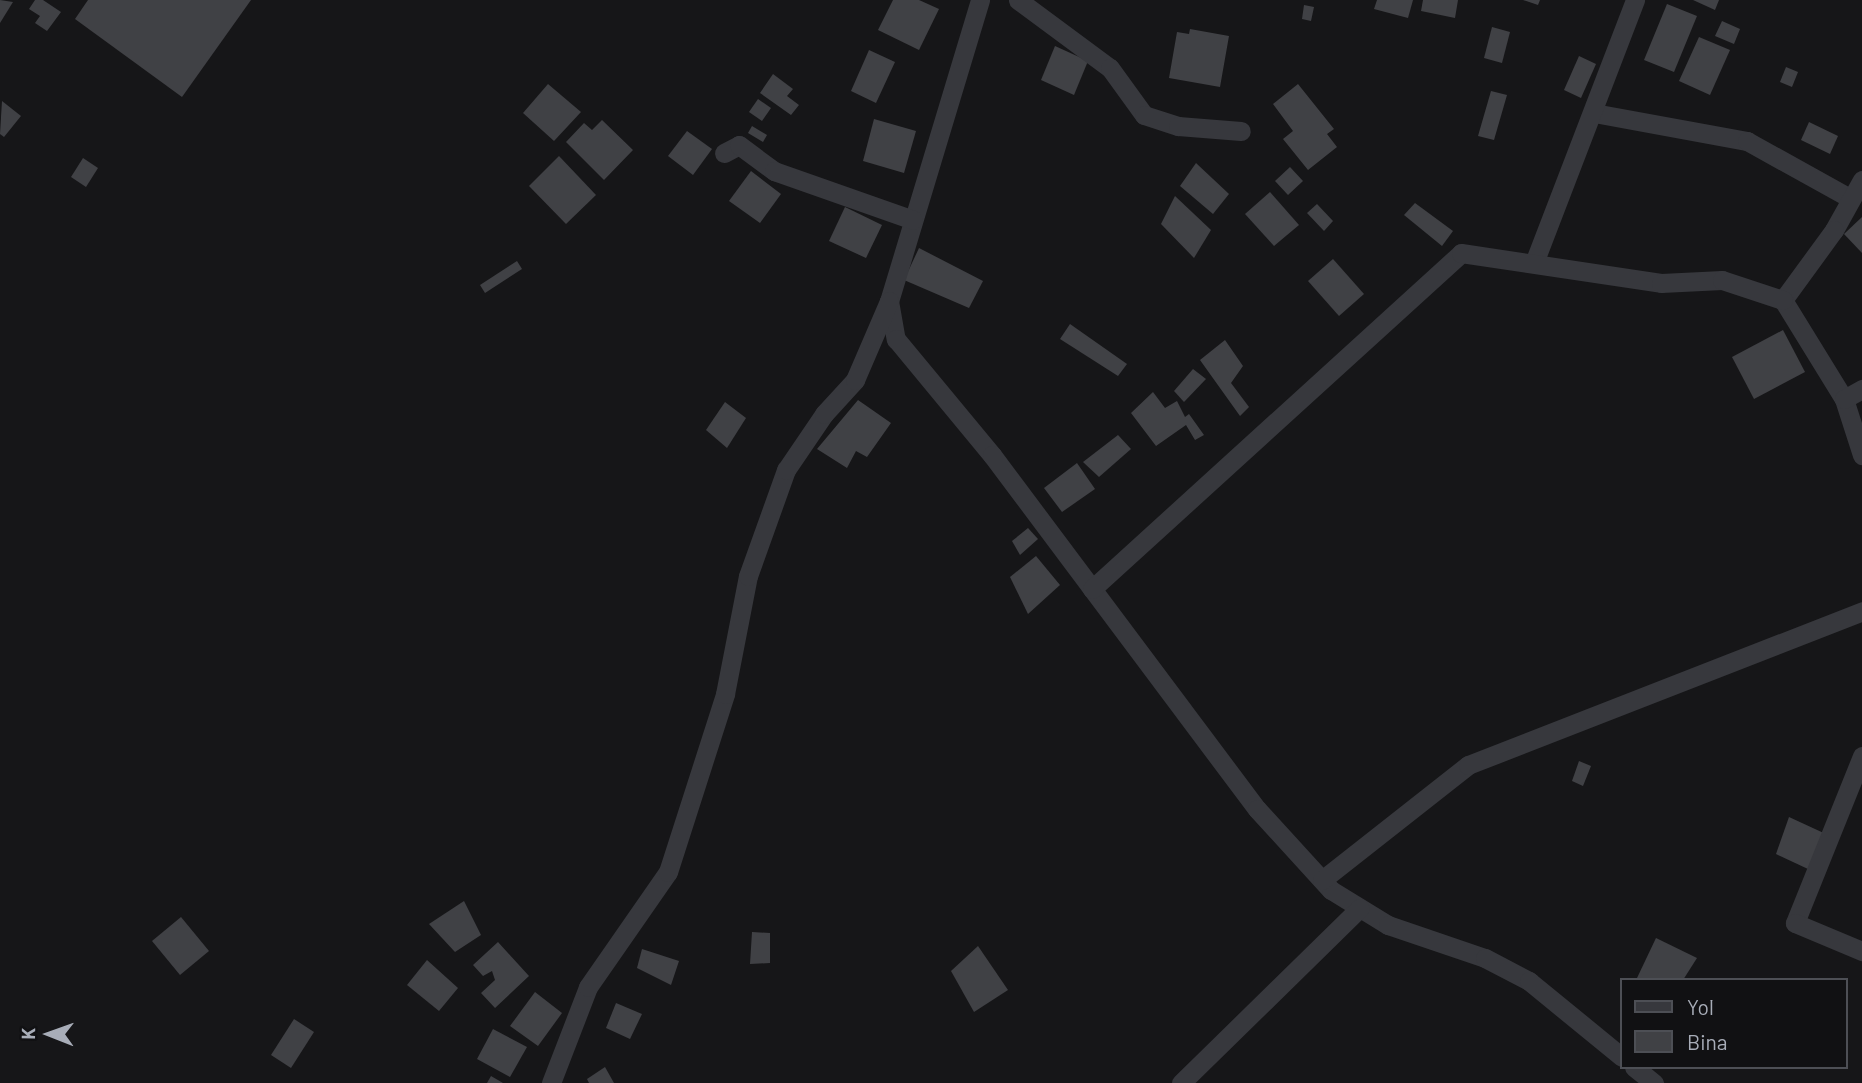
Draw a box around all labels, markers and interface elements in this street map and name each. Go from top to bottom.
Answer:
legend [1620,978,1848,1069]
text: Yol [1687,994,1714,1019]
north arrow [14,999,84,1069]
text: K [16,1027,39,1040]
text: Bina [1687,1029,1728,1054]

